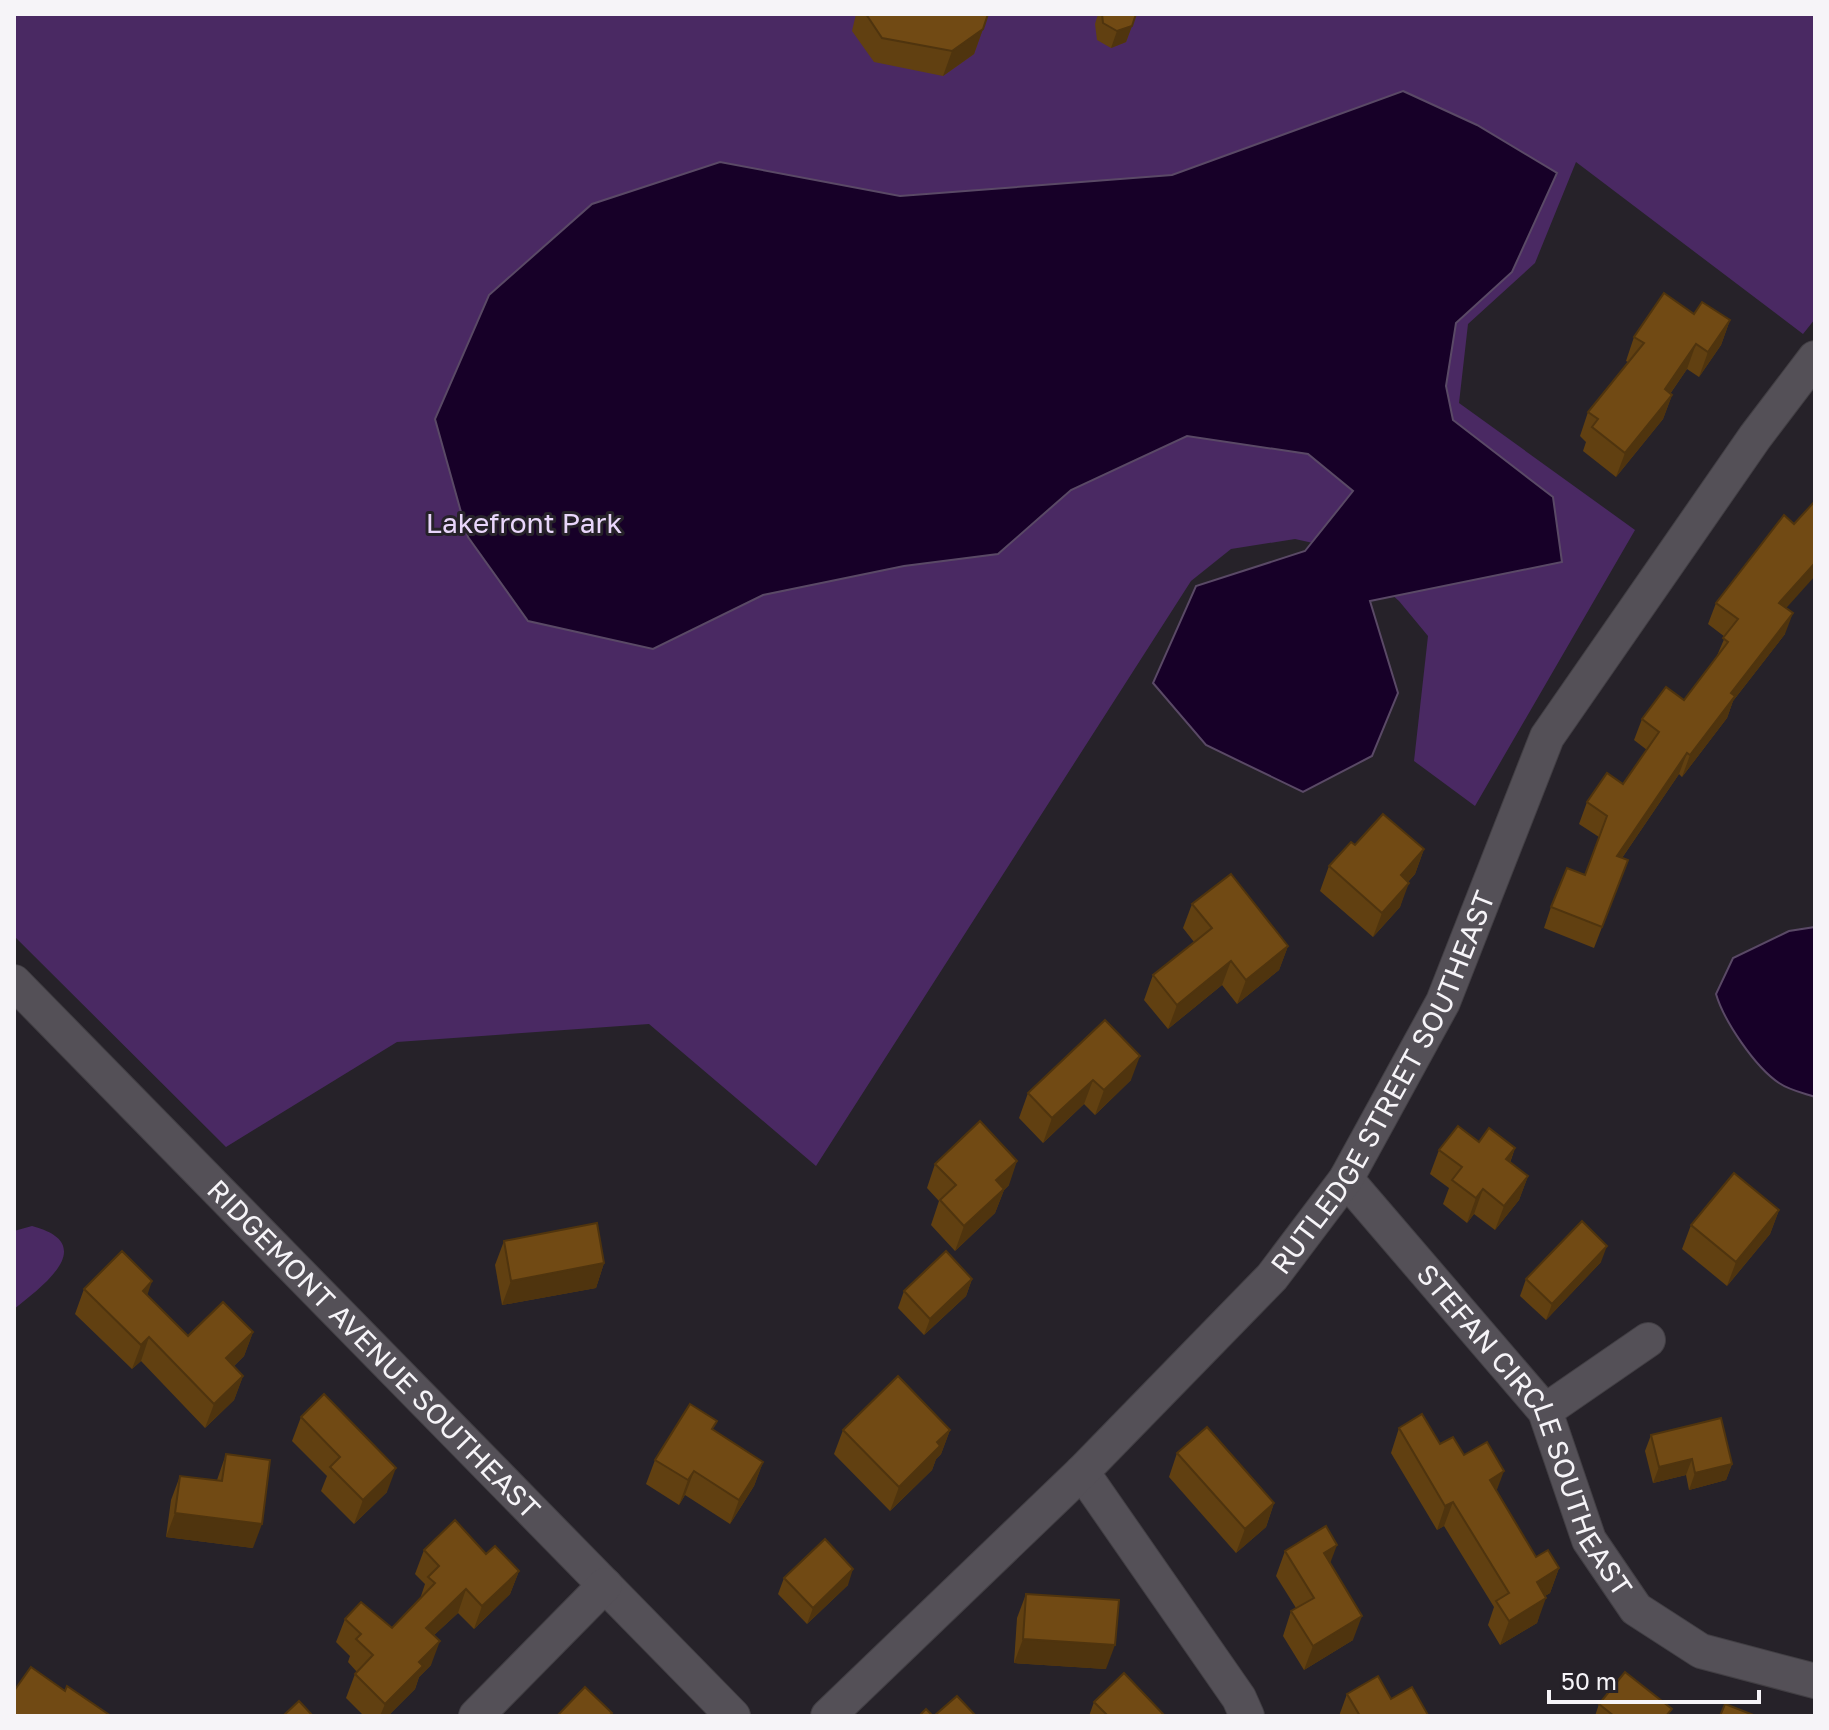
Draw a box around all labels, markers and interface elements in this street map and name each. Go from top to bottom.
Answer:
park label: Lakefront Park [426,506,623,539]
street label: RUTLEDGE STREET SOUTHEAST [1263,886,1501,1280]
street label: RIDGEMONT AVENUE SOUTHEAST [201,1173,547,1525]
street label: STEFAN CIRCLE SOUTHEAST [1411,1257,1639,1602]
scale bar [1549,1654,1759,1704]
text: 50 m [1561,1666,1617,1695]

